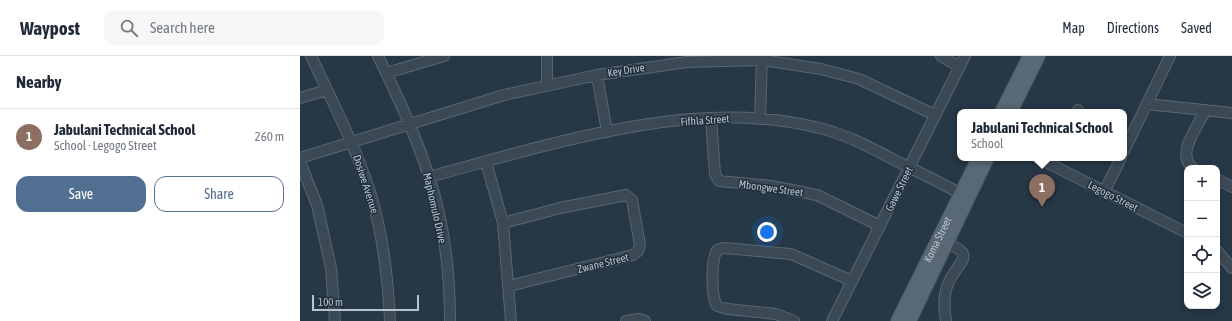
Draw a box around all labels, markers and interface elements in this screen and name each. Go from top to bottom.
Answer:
search box [104,10,384,46]
text: Waypost [20,17,80,39]
icon: search [118,17,140,39]
text: Search here [150,19,215,36]
text: Map [1062,20,1085,36]
text: Directions [1107,20,1159,36]
text: Saved [1181,20,1212,36]
street label: Key Drive [607,61,645,79]
text: Nearby [16,72,62,92]
popup [957,109,1127,161]
street label: Fifhla Street [680,112,730,128]
text: Jabulani Technical School [971,119,1113,136]
text: Jabulani Technical School [54,121,196,138]
text: 1 [26,129,32,144]
text: 260 m [255,129,284,144]
text: School [971,136,1003,151]
text: School · Legogo Street [54,138,157,153]
street label: Dosiwe Avenue [351,153,381,215]
street label: Gawe Street [883,165,915,213]
map controls [1184,165,1220,309]
button: + [1184,165,1220,201]
street label: Maphomulo Drive [421,171,449,245]
pin: 1 [1029,174,1055,207]
button: Save [16,176,146,212]
button: Share [154,176,284,212]
street label: Mbongwe Street [738,178,804,198]
street label: Legogo Street [1086,178,1140,214]
button: − [1184,201,1220,237]
street label: Koma Street [921,215,954,264]
your location [757,222,777,242]
button: locate [1184,237,1220,273]
street label: Zwane Street [576,251,630,275]
button: layers [1184,273,1220,309]
scale bar [312,293,419,312]
text: 100 m [318,296,343,308]

